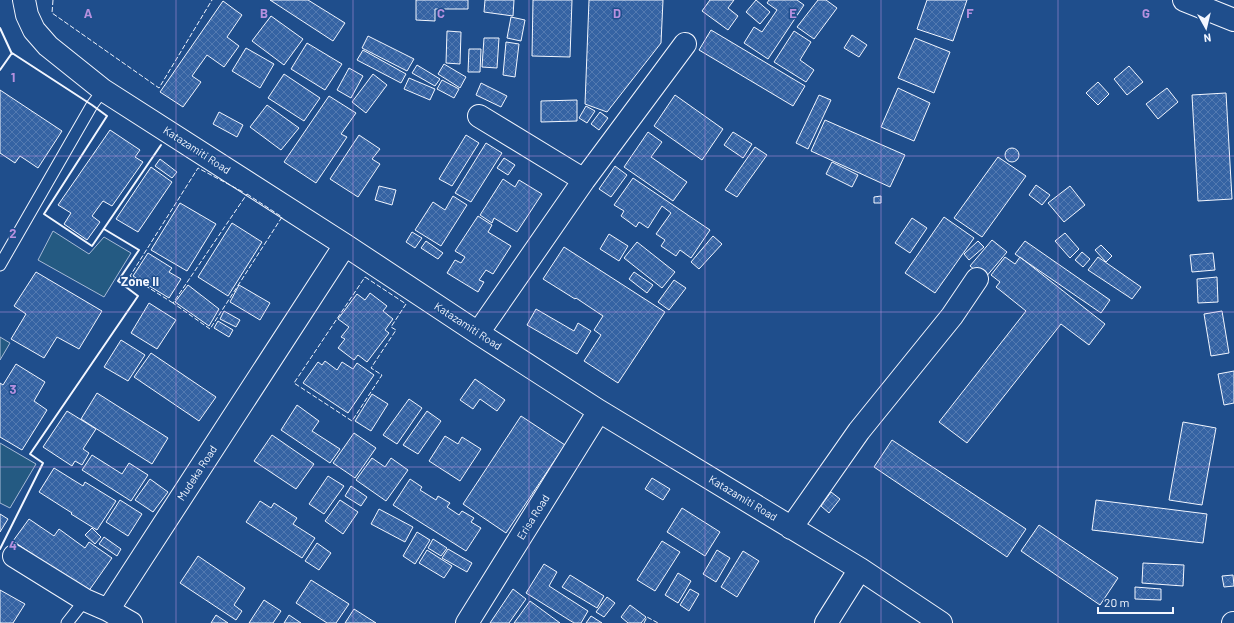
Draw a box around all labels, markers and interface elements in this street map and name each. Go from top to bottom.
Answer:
text: A [84,5,93,21]
text: B [260,5,268,21]
text: C [437,5,445,21]
text: D [613,5,621,21]
text: E [789,5,797,21]
text: F [966,5,974,21]
text: G [1142,5,1150,21]
north arrow [1186,8,1226,48]
text: N [1203,31,1212,45]
text: 1 [11,69,15,85]
street label: Katazamiti Road [161,123,233,176]
text: 2 [9,225,17,241]
district label: Zone Ii [121,273,159,289]
street label: Katazamiti Road [432,299,504,352]
text: 3 [9,381,17,397]
street label: Mudeka Road [174,443,219,503]
street label: Katazamiti Road [707,472,780,523]
street label: Erisa Road [514,492,552,542]
text: 4 [9,537,17,553]
scale bar [1098,589,1173,615]
text: 20 m [1104,595,1130,609]

